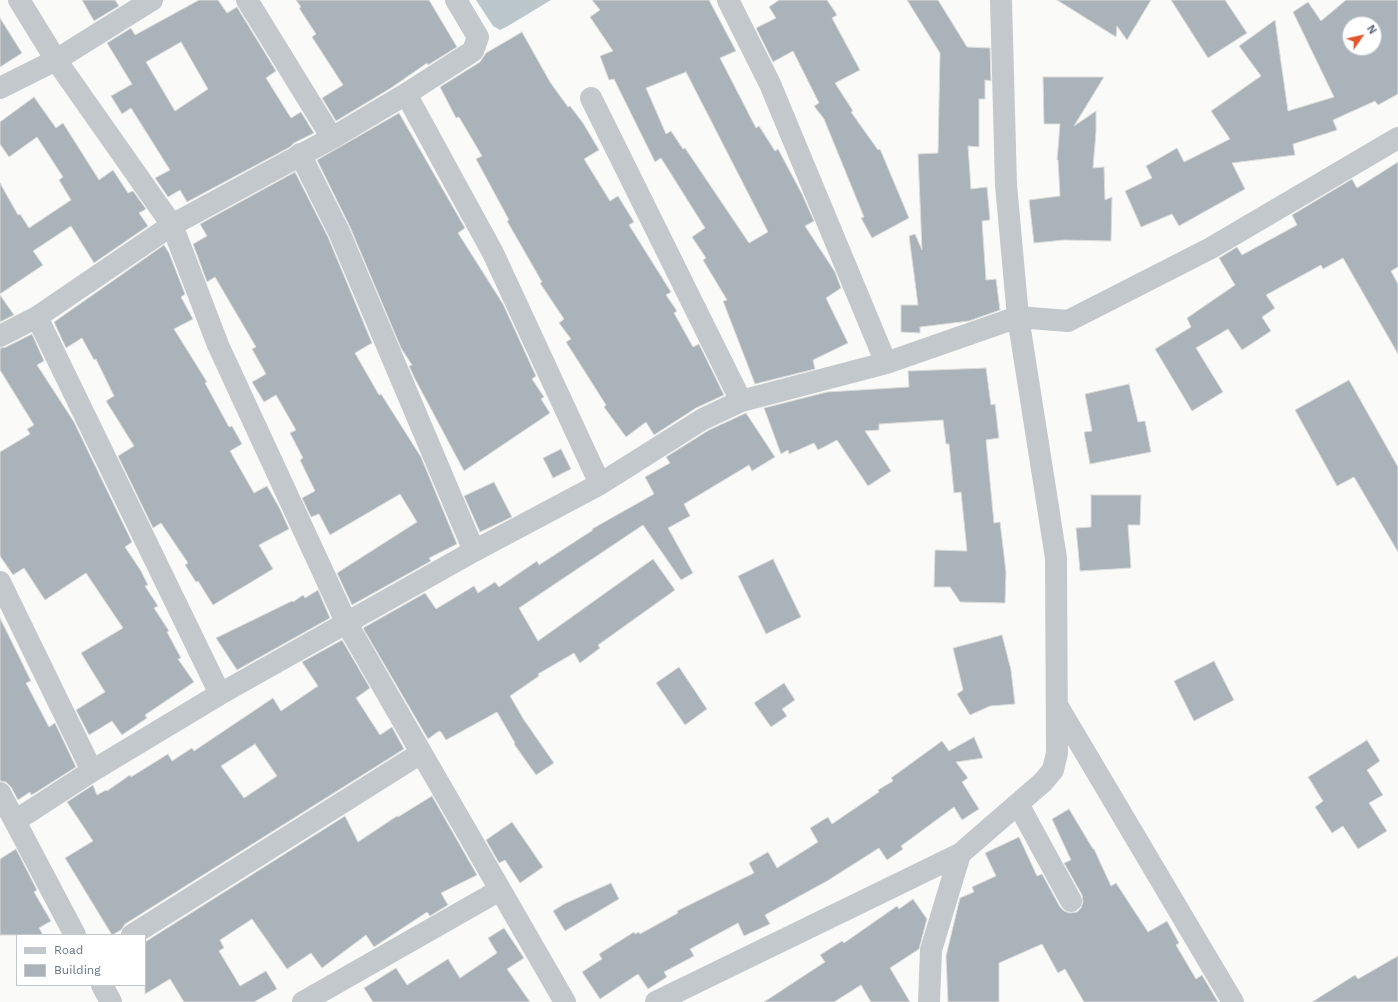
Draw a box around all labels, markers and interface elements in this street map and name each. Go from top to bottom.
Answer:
north arrow [1342,16,1382,56]
text: N [1364,23,1379,37]
legend [16,934,146,986]
text: Road [54,943,83,957]
text: Building [54,963,101,977]

